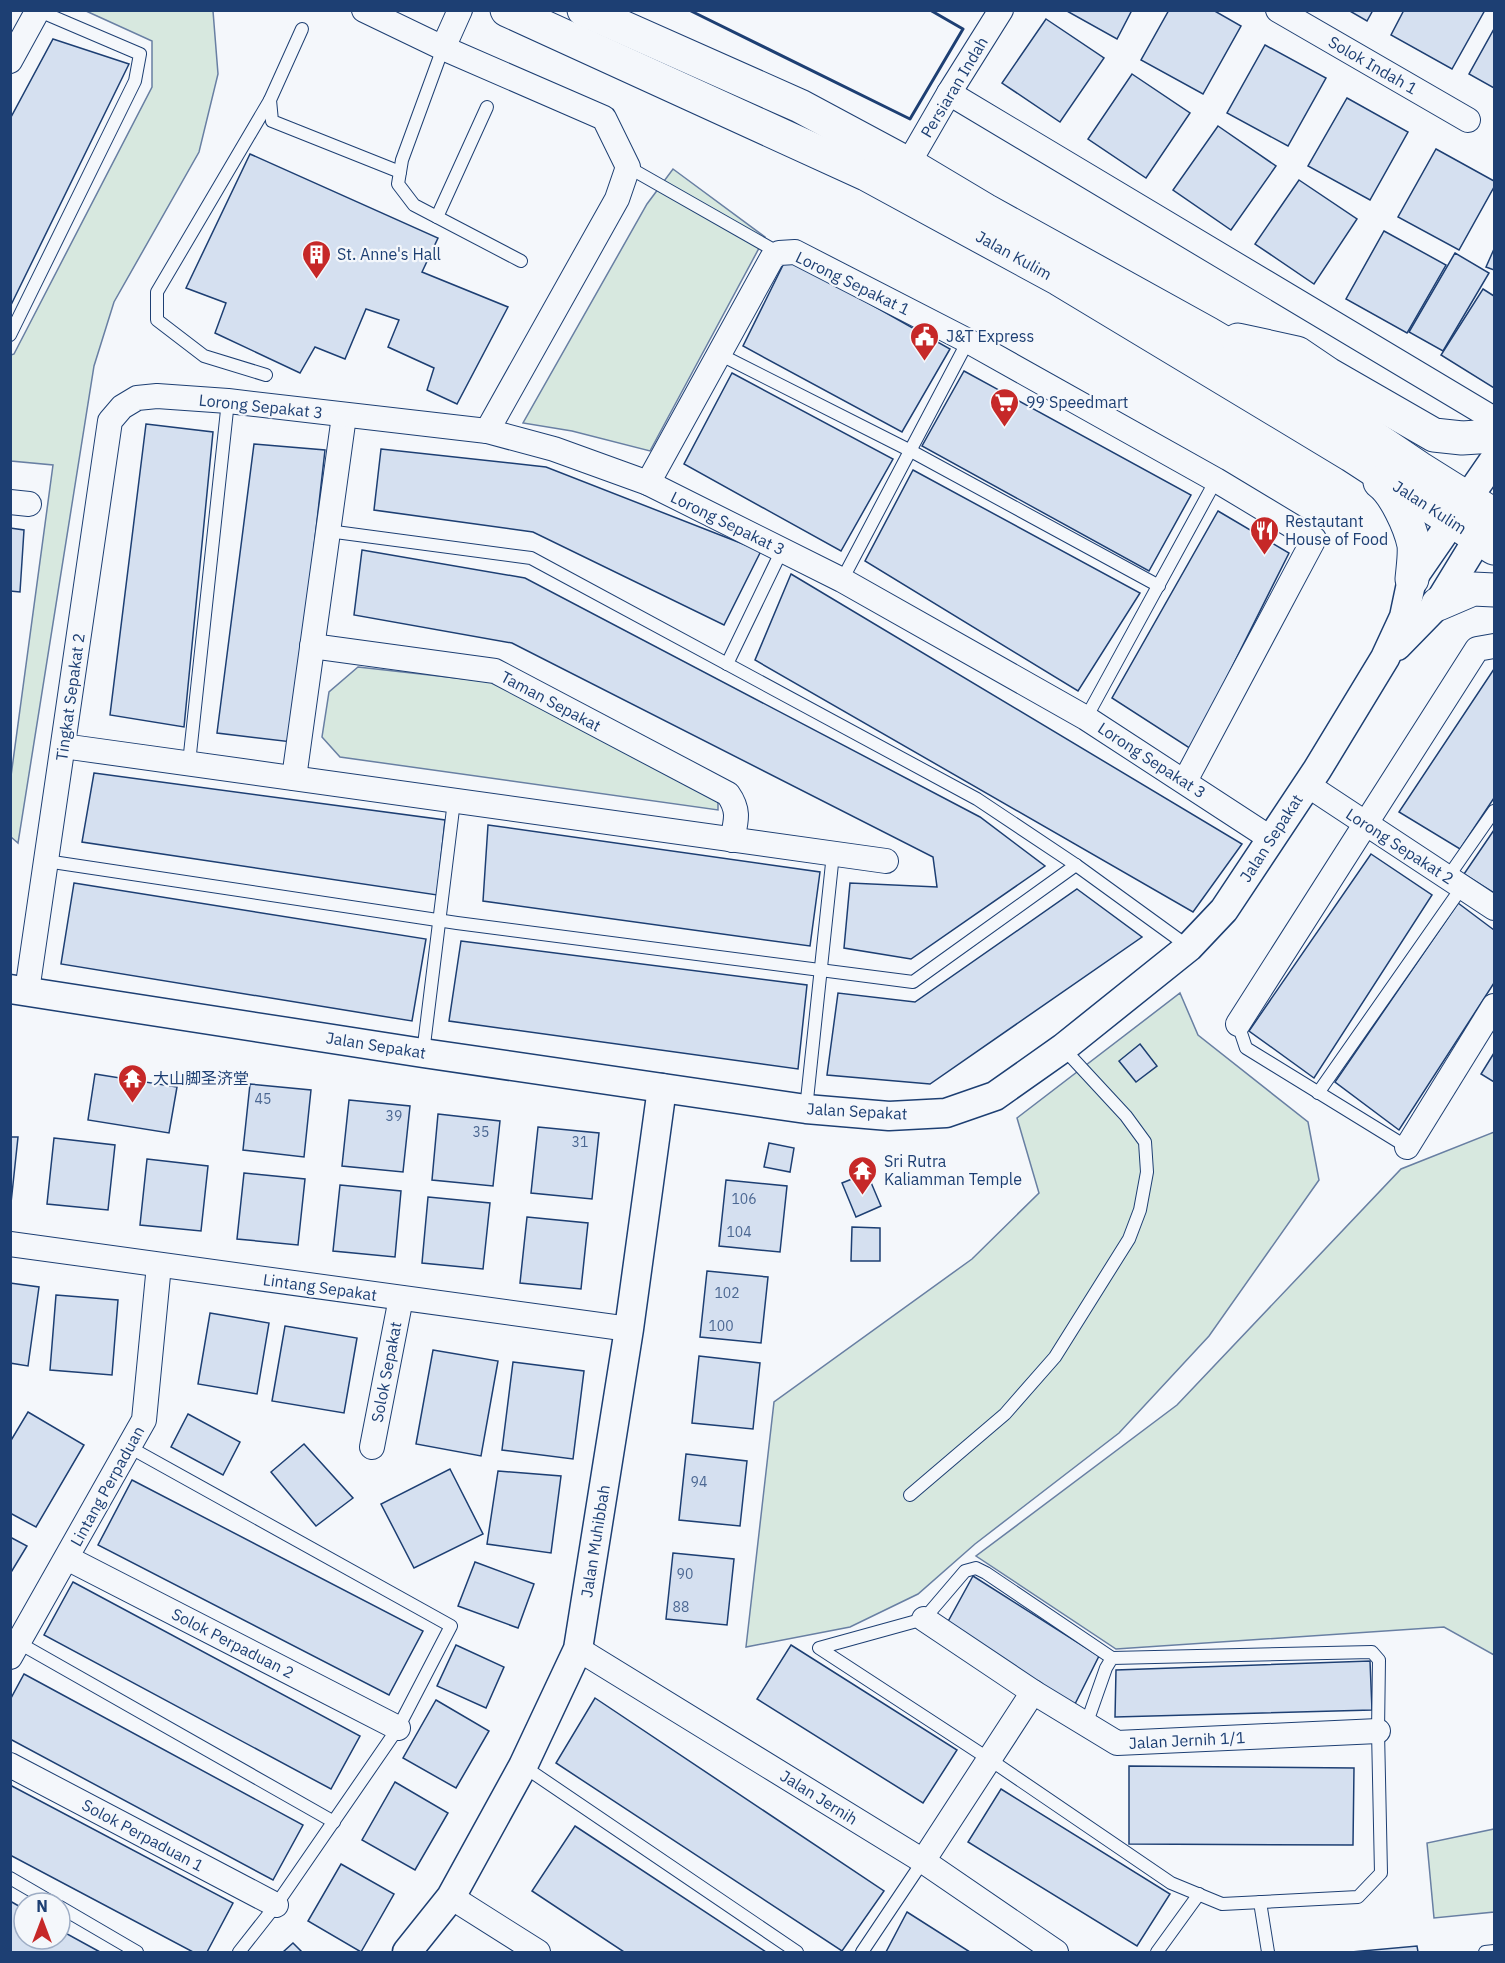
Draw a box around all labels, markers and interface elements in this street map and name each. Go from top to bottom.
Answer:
street label: Solok Indah 1 [1325,31,1421,99]
street label: Persiaran Indah [916,33,992,141]
street label: Jalan Kulim [972,226,1056,284]
building icon: St. Anne's Hall [300,238,332,280]
place label: St. Anne's Hall [337,244,441,264]
street label: Lorong Sepakat 1 [793,247,913,319]
public building icon: J&T Express [909,320,941,362]
place label: J&T Express [946,326,1034,346]
supermarket icon: 99 Speedmart [989,386,1021,428]
street label: Lorong Sepakat 3 [198,390,324,422]
place label: 99 Speedmart [1026,392,1128,412]
street label: Jalan Kulim [1389,476,1471,538]
street label: Lorong Sepakat 3 [668,487,788,559]
place label: Restautant House of Food [1285,511,1388,549]
restaurant icon: Restautant House of Food [1248,514,1280,556]
street label: Tingkat Sepakat 2 [51,632,89,762]
street label: Taman Sepakat [498,666,604,736]
street label: Lorong Sepakat 3 [1094,718,1210,802]
street label: Jalan Sepakat [1235,790,1307,886]
street label: Lorong Sepakat 2 [1342,804,1458,888]
street label: Jalan Sepakat [325,1027,427,1063]
temple icon: 大山脚圣济堂 [116,1062,148,1104]
place label: 大山脚圣济堂 [153,1068,249,1088]
house number: 45 [255,1090,271,1108]
street label: Jalan Sepakat [806,1098,908,1124]
house number: 39 [386,1107,402,1125]
house number: 35 [473,1123,489,1141]
house number: 31 [572,1133,588,1151]
place label: Sri Rutra Kaliamman Temple [884,1151,1022,1189]
temple icon: Sri Rutra Kaliamman Temple [847,1154,879,1196]
house number: 106 [731,1190,757,1208]
house number: 104 [726,1223,752,1241]
street label: Lintang Sepakat [262,1269,378,1305]
house number: 102 [714,1284,740,1302]
house number: 100 [708,1317,734,1335]
street label: Solok Sepakat [366,1320,406,1424]
street label: Lintang Perpaduan [66,1422,148,1550]
house number: 94 [691,1473,707,1491]
street label: Jalan Muhibbah [576,1483,614,1599]
house number: 90 [677,1565,693,1583]
house number: 88 [673,1598,689,1616]
street label: Solok Perpaduan 2 [168,1603,298,1683]
street label: Jalan Jernih 1/1 [1128,1727,1246,1753]
street label: Jalan Jernih [777,1765,861,1829]
street label: Solok Perpaduan 1 [79,1794,207,1876]
north arrow [12,1891,72,1951]
text: N [36,1896,48,1916]

